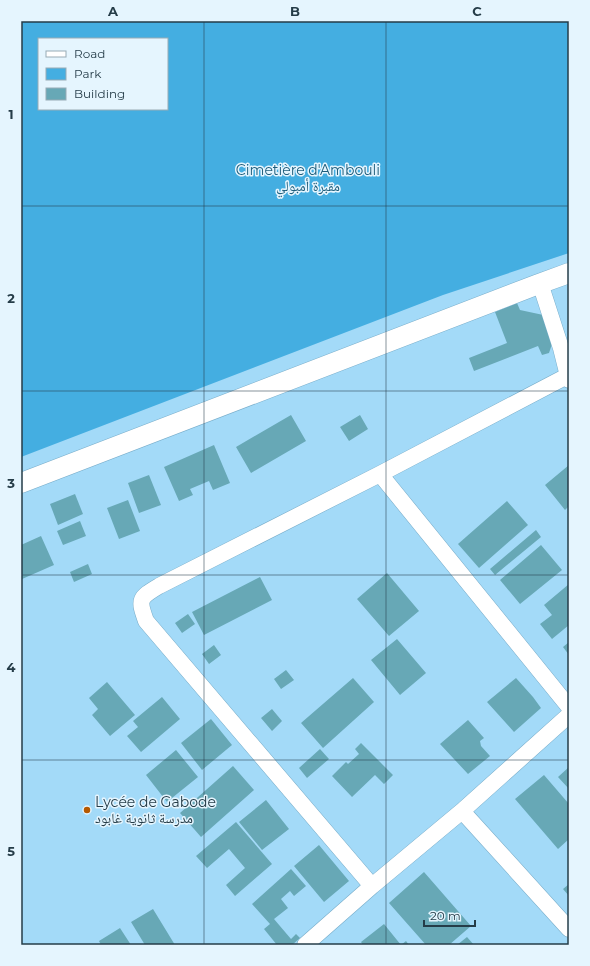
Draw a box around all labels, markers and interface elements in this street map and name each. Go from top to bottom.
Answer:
text: A [107,3,119,19]
text: B [290,3,300,19]
text: C [472,3,482,19]
legend [38,38,168,110]
text: Road [74,46,105,61]
text: Park [74,66,102,81]
text: Building [74,86,125,101]
text: 1 [8,106,14,122]
park label: Cimetière d'Ambouli مقبرة أمبولي [236,161,380,198]
text: 2 [7,290,15,306]
text: 3 [6,475,15,491]
text: 4 [7,659,16,675]
place label: Lycée de Gabode مدرسة ثانوية غابود [95,793,216,827]
marker: Lycée de Gabode مدرسة ثانوية غابود [82,805,92,815]
text: 5 [7,843,15,859]
scale bar [424,902,475,928]
text: 20 m [430,908,461,923]

